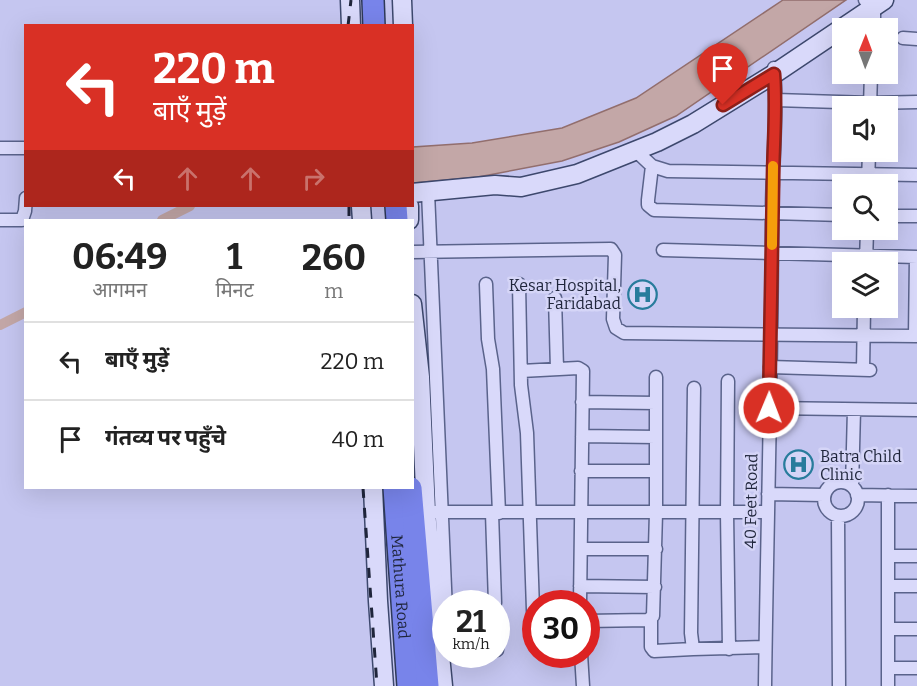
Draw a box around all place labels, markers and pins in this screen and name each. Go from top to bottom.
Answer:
pin [697,43,748,105]
place label: Kesar Hospital, Faridabad [509,276,622,313]
hospital icon: Kesar Hospital, Faridabad [626,278,658,310]
place label: Batra Child Clinic [820,447,902,484]
hospital icon: Batra Child Clinic [783,449,815,481]

